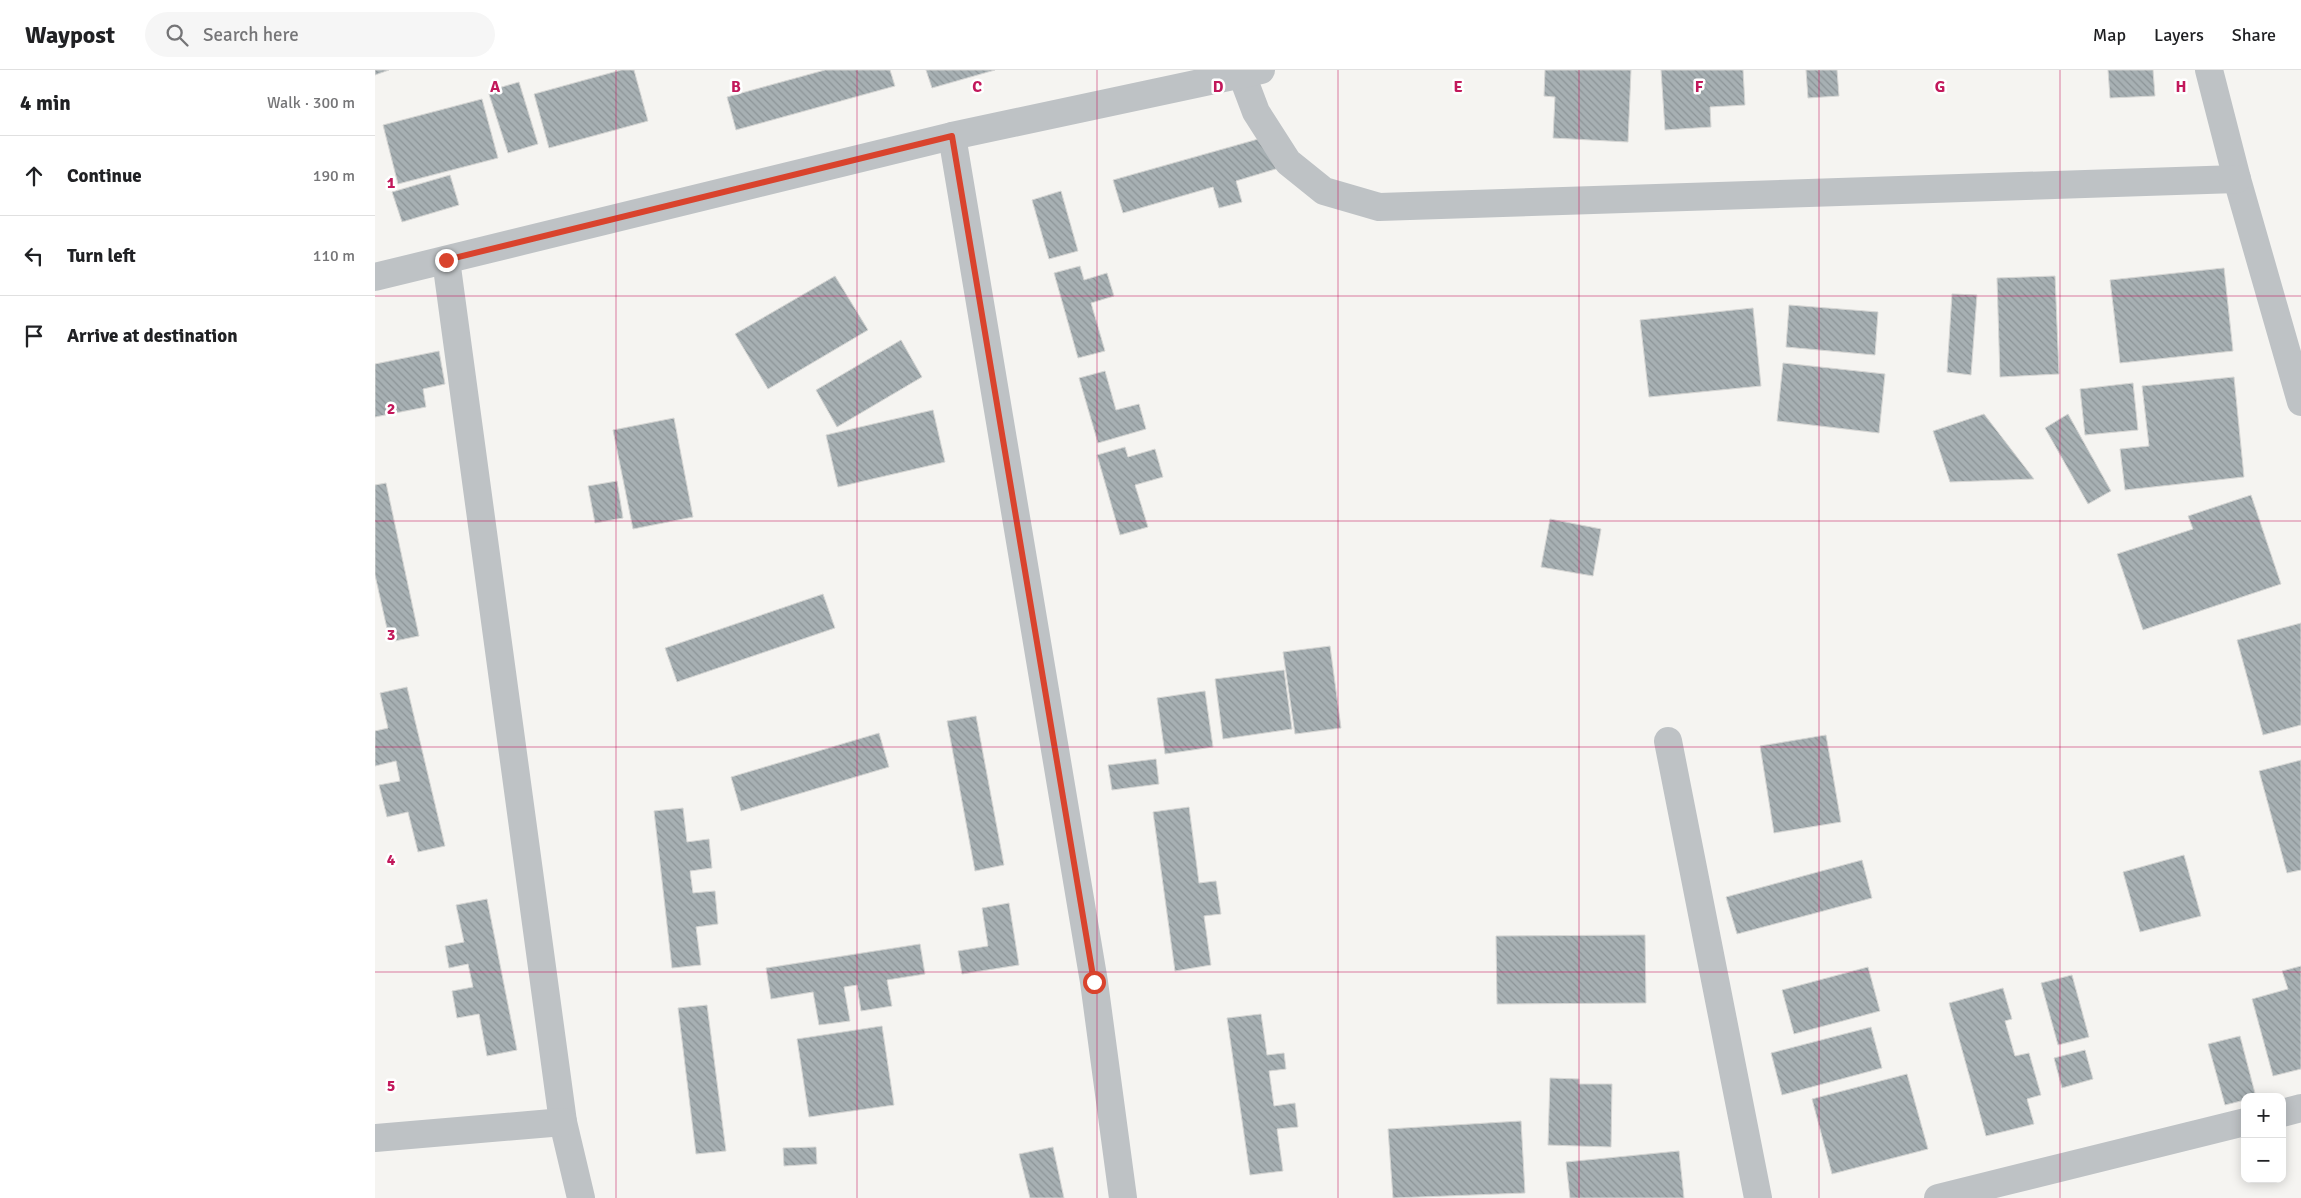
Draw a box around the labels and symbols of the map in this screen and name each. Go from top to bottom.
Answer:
text: A [490,77,501,97]
text: B [731,77,741,97]
text: C [972,77,982,97]
text: D [1213,77,1224,97]
text: E [1453,77,1463,97]
text: F [1695,77,1704,97]
text: G [1935,77,1945,97]
text: H [2176,77,2186,97]
text: 1 [387,173,396,193]
route end [435,249,458,272]
text: 2 [387,399,395,419]
text: 3 [387,625,395,645]
text: 4 [387,850,396,870]
route start [1083,971,1106,994]
text: 5 [387,1076,395,1096]

